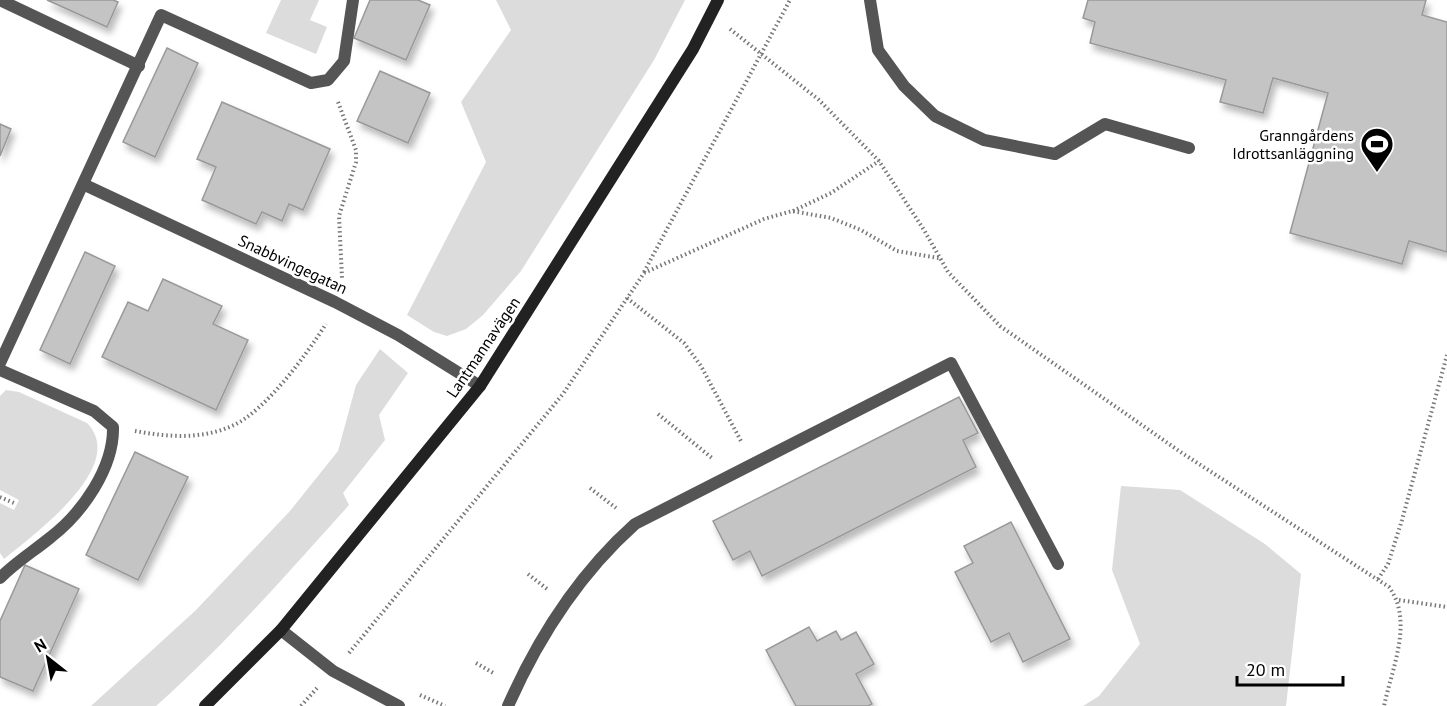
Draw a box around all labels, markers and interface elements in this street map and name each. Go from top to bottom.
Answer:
place label: Granngårdens Idrottsanläggning [1232,125,1354,163]
sports icon: Granngårdens Idrottsanläggning [1359,126,1395,173]
street label: Snabbvingegatan [235,230,351,298]
street label: Lantmannavägen [442,293,524,401]
north arrow [18,628,78,688]
text: N [31,634,50,656]
scale bar [1237,649,1344,687]
text: 20 m [1246,658,1285,681]

